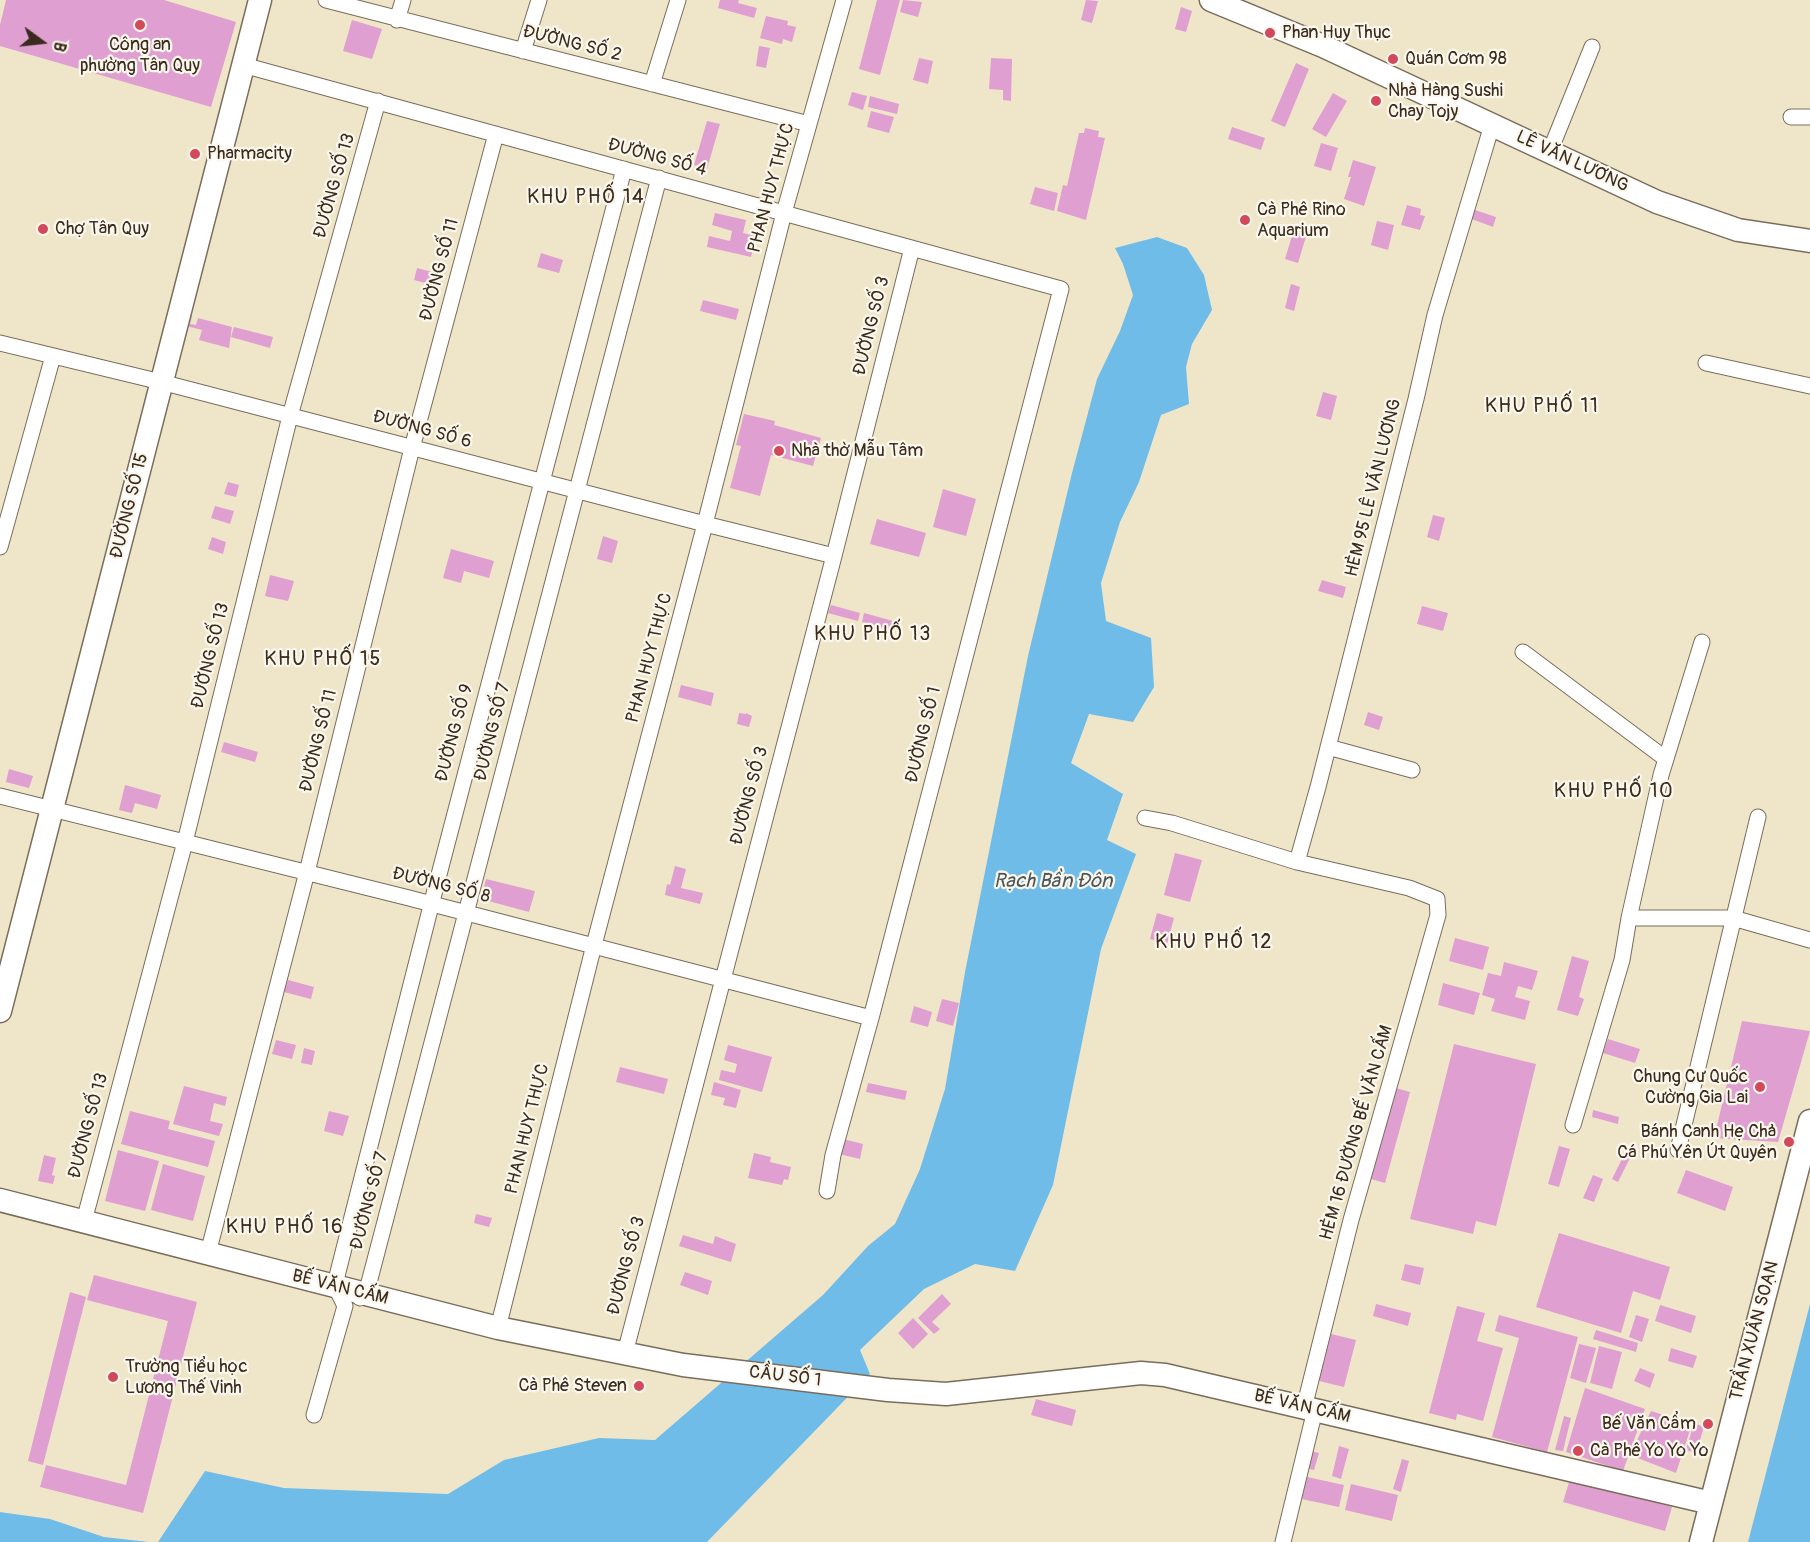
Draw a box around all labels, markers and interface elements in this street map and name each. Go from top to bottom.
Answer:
north arrow [12,12,72,72]
marker: Công an phường Tân Quy [133,18,147,32]
street label: ĐƯỜNG SỐ 2 [520,21,624,67]
place label: Phan Huy Thục [1282,22,1391,44]
marker: Phan Huy Thục [1263,26,1277,40]
place label: Công an phường Tân Quy [80,34,200,76]
text: B [49,40,70,54]
place label: Quán Cơm 98 [1405,48,1507,70]
marker: Quán Cơm 98 [1386,52,1400,66]
place label: Nhà Hàng Sushi Chay Tojy [1388,80,1503,122]
marker: Nhà Hàng Sushi Chay Tojy [1369,94,1383,108]
street label: PHAN HUY THỰC [744,121,800,255]
street label: LÊ VĂN LƯƠNG [1512,126,1632,198]
street label: ĐƯỜNG SỐ 13 [310,131,360,241]
street label: ĐƯỜNG SỐ 4 [605,134,709,182]
place label: Pharmacity [207,143,292,165]
marker: Pharmacity [188,147,202,161]
district label: KHU PHỐ 14 [527,186,645,210]
place label: Cà Phê Rino Aquarium [1257,199,1346,242]
marker: Cà Phê Rino Aquarium [1238,213,1252,227]
street label: ĐƯỜNG SỐ 11 [416,216,464,324]
place label: Chợ Tân Quy [55,218,149,240]
marker: Chợ Tân Quy [36,222,50,236]
street label: ĐƯỜNG SỐ 3 [849,274,895,378]
district label: KHU PHỐ 11 [1485,395,1599,419]
street label: HẺM 95 LÊ VĂN LƯƠNG [1341,397,1407,579]
street label: ĐƯỜNG SỐ 6 [370,406,474,454]
place label: Nhà thờ Mẫu Tâm [791,440,923,462]
marker: Nhà thờ Mẫu Tâm [772,444,786,458]
street label: ĐƯỜNG SỐ 15 [106,451,154,561]
street label: PHAN HUY THỰC [622,591,678,725]
street label: ĐƯỜNG SỐ 13 [187,601,235,711]
district label: KHU PHỐ 13 [814,623,932,647]
district label: KHU PHỐ 15 [264,648,382,672]
street label: ĐƯỜNG SỐ 7 [470,681,516,783]
street label: ĐƯỜNG SỐ 9 [432,682,478,784]
street label: ĐƯỜNG SỐ 1 [902,685,946,785]
street label: ĐƯỜNG SỐ 11 [296,687,342,795]
street label: ĐƯỜNG SỐ 3 [726,744,774,848]
district label: KHU PHỐ 10 [1554,780,1674,804]
street label: ĐƯỜNG SỐ 8 [390,863,492,909]
water label: Rạch Bần Đôn [994,870,1112,894]
district label: KHU PHỐ 12 [1155,931,1273,955]
street label: HẺM 16 ĐƯỜNG BẾ VĂN CẤM [1316,1023,1398,1243]
street label: PHAN HUY THỰC [501,1061,555,1197]
place label: Chung Cư Quốc Cường Gia Lai [1633,1066,1748,1108]
street label: ĐƯỜNG SỐ 13 [65,1071,113,1181]
marker: Chung Cư Quốc Cường Gia Lai [1753,1080,1767,1094]
place label: Bánh Canh Hẹ Chả Cá Phú Yên Út Quyên [1617,1121,1777,1164]
marker: Bánh Canh Hẹ Chả Cá Phú Yên Út Quyên [1782,1135,1796,1149]
street label: ĐƯỜNG SỐ 7 [347,1150,393,1252]
street label: ĐƯỜNG SỐ 3 [603,1214,651,1318]
district label: KHU PHỐ 16 [226,1216,344,1240]
street label: TRẦN XUÂN SOẠN [1726,1259,1784,1403]
street label: BẾ VĂN CẤM [290,1266,390,1310]
place label: Trường Tiểu học Lương Thế Vinh [125,1356,248,1398]
street label: CẦU SỐ 1 [748,1362,822,1392]
marker: Trường Tiểu học Lương Thế Vinh [106,1370,120,1384]
place label: Cà Phê Steven [518,1375,627,1397]
marker: Cà Phê Steven [632,1379,646,1393]
street label: BẾ VĂN CẤM [1252,1385,1352,1429]
place label: Bế Văn Cẩm [1602,1413,1696,1435]
marker: Bế Văn Cẩm [1701,1417,1715,1431]
place label: Cà Phê Yo Yo Yo [1590,1440,1708,1462]
marker: Cà Phê Yo Yo Yo [1571,1444,1585,1458]

